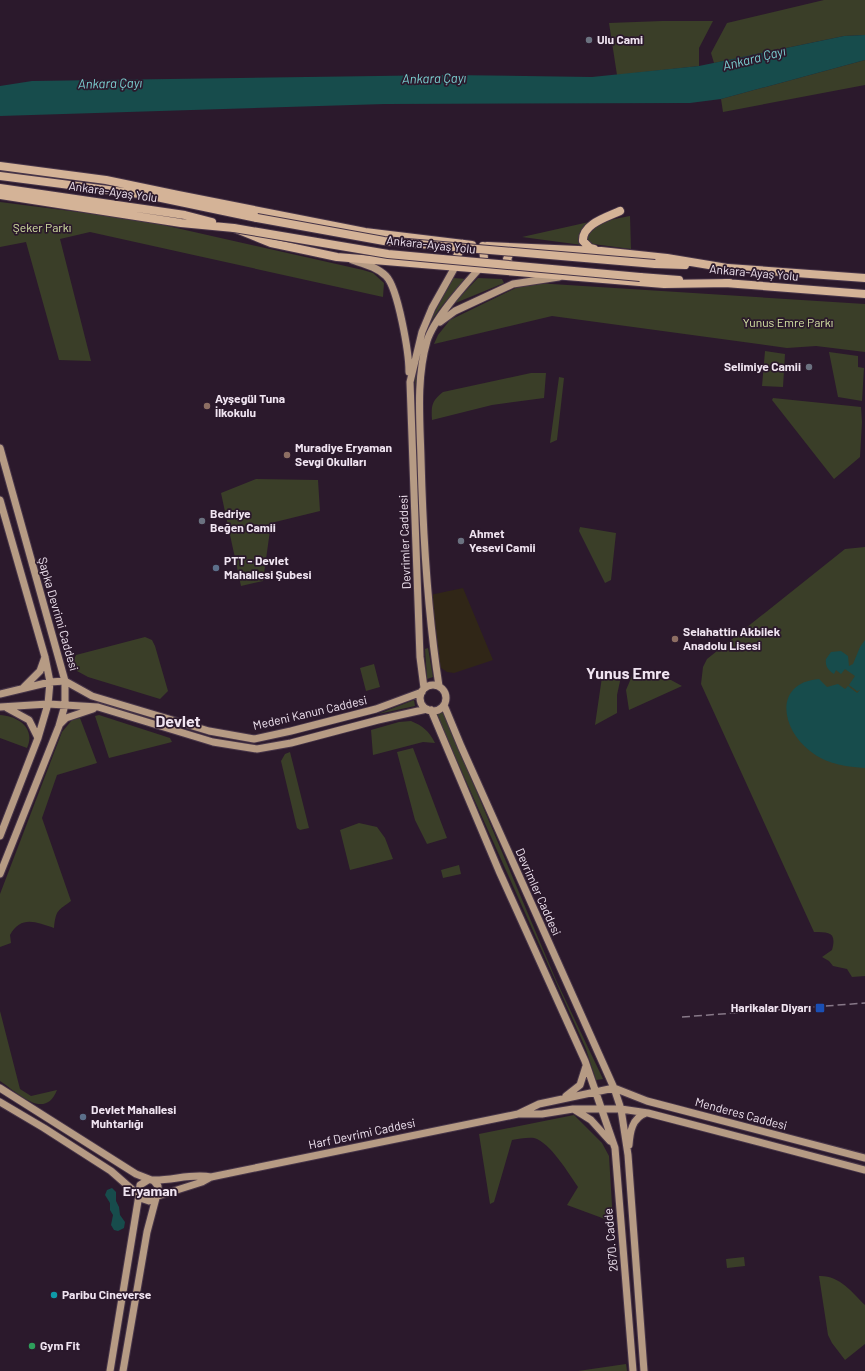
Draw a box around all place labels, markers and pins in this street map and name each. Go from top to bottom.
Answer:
place label: Ulu Cami [597,32,643,46]
marker: Ulu Cami [584,35,594,45]
place label: Selimiye Camii [724,359,801,373]
marker: Selimiye Camii [804,362,814,372]
place label: Ayşegül Tuna İlkokulu [215,391,285,419]
marker: Ayşegül Tuna İlkokulu [202,401,212,411]
place label: Muradiye Eryaman Sevgi Okulları [295,440,392,468]
marker: Muradiye Eryaman Sevgi Okulları [282,450,292,460]
place label: Bedriye Beğen Camii [210,506,276,534]
marker: Bedriye Beğen Camii [197,516,207,526]
place label: Ahmet Yesevi Camii [469,526,536,554]
marker: Ahmet Yesevi Camii [456,536,466,546]
place label: PTT - Devlet Mahallesi Şubesi [224,553,312,581]
marker: PTT - Devlet Mahallesi Şubesi [211,563,221,573]
place label: Selahattin Akbilek Anadolu Lisesi [683,624,781,652]
marker: Selahattin Akbilek Anadolu Lisesi [670,634,680,644]
place label: Harikalar Diyarı [731,1000,811,1014]
marker: Harikalar Diyarı [814,1002,826,1014]
place label: Devlet Mahallesi Muhtarlığı [91,1102,176,1130]
marker: Devlet Mahallesi Muhtarlığı [78,1112,88,1122]
place label: Paribu Cineverse [62,1287,152,1301]
marker: Paribu Cineverse [49,1290,59,1300]
place label: Gym Fit [40,1338,81,1352]
marker: Gym Fit [27,1341,37,1351]

